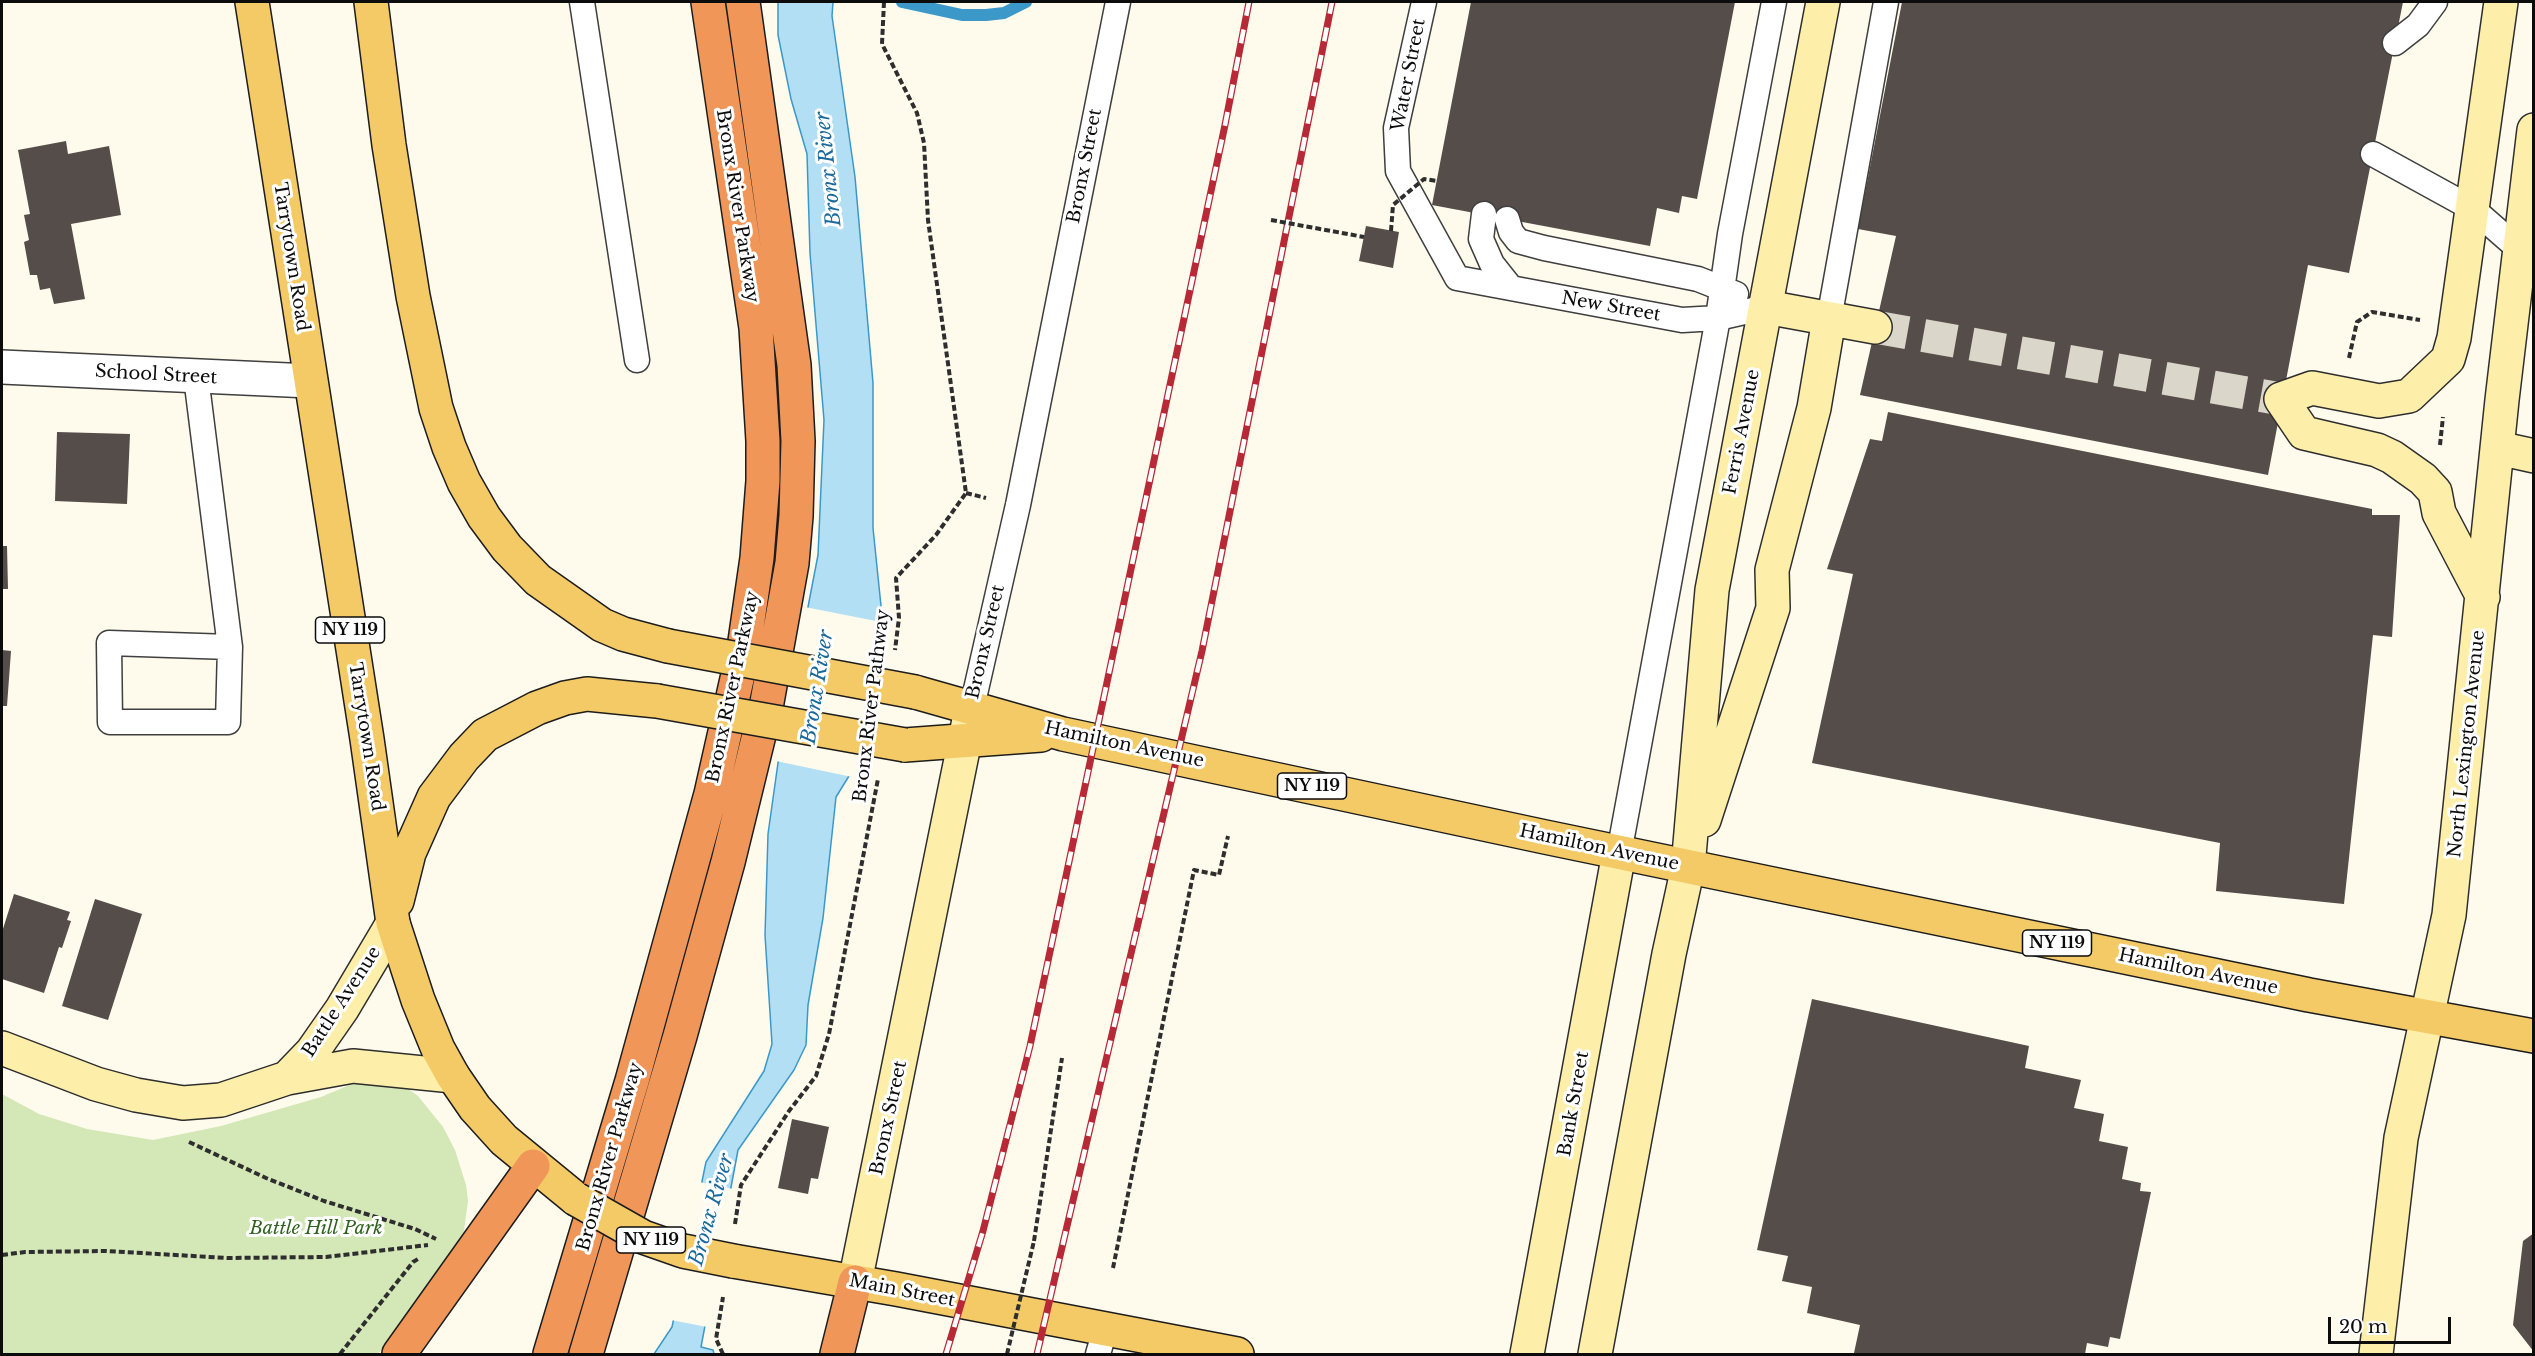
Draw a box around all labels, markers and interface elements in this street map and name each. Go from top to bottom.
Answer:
street label: Water Street [1387,17,1431,133]
street label: Bronx Street [1063,107,1107,225]
street label: Bronx River Parkway [711,108,763,304]
water label: Bronx River [811,111,847,227]
street label: Tarrytown Road [269,181,313,333]
street label: New Street [1560,288,1662,326]
street label: School Street [94,361,218,389]
street label: Ferris Avenue [1719,368,1765,496]
street label: Bronx Street [962,583,1010,701]
street label: Bronx River Parkway [702,589,764,785]
street label: Bronx River Pathway [849,608,895,804]
road number: NY 119 [316,617,385,643]
water label: Bronx River [797,628,839,746]
street label: North Lexington Avenue [2444,629,2490,859]
street label: Tarrytown Road [344,661,388,813]
street label: Hamilton Avenue [1042,718,1206,772]
road number: NY 119 [1278,773,1346,799]
street label: Hamilton Avenue [1517,821,1681,875]
road number: NY 119 [2022,930,2092,956]
street label: Battle Avenue [298,943,386,1061]
street label: Hamilton Avenue [2116,945,2280,999]
street label: Bank Street [1554,1050,1594,1158]
street label: Bronx Street [866,1059,912,1177]
street label: Bronx River Parkway [573,1060,647,1254]
water label: Bronx River [685,1151,739,1269]
park label: Battle Hill Park [250,1218,382,1240]
road number: NY 119 [616,1227,686,1253]
street label: Main Street [847,1270,957,1312]
scale bar [2331,1305,2454,1343]
text: 20 m [2339,1316,2387,1338]

